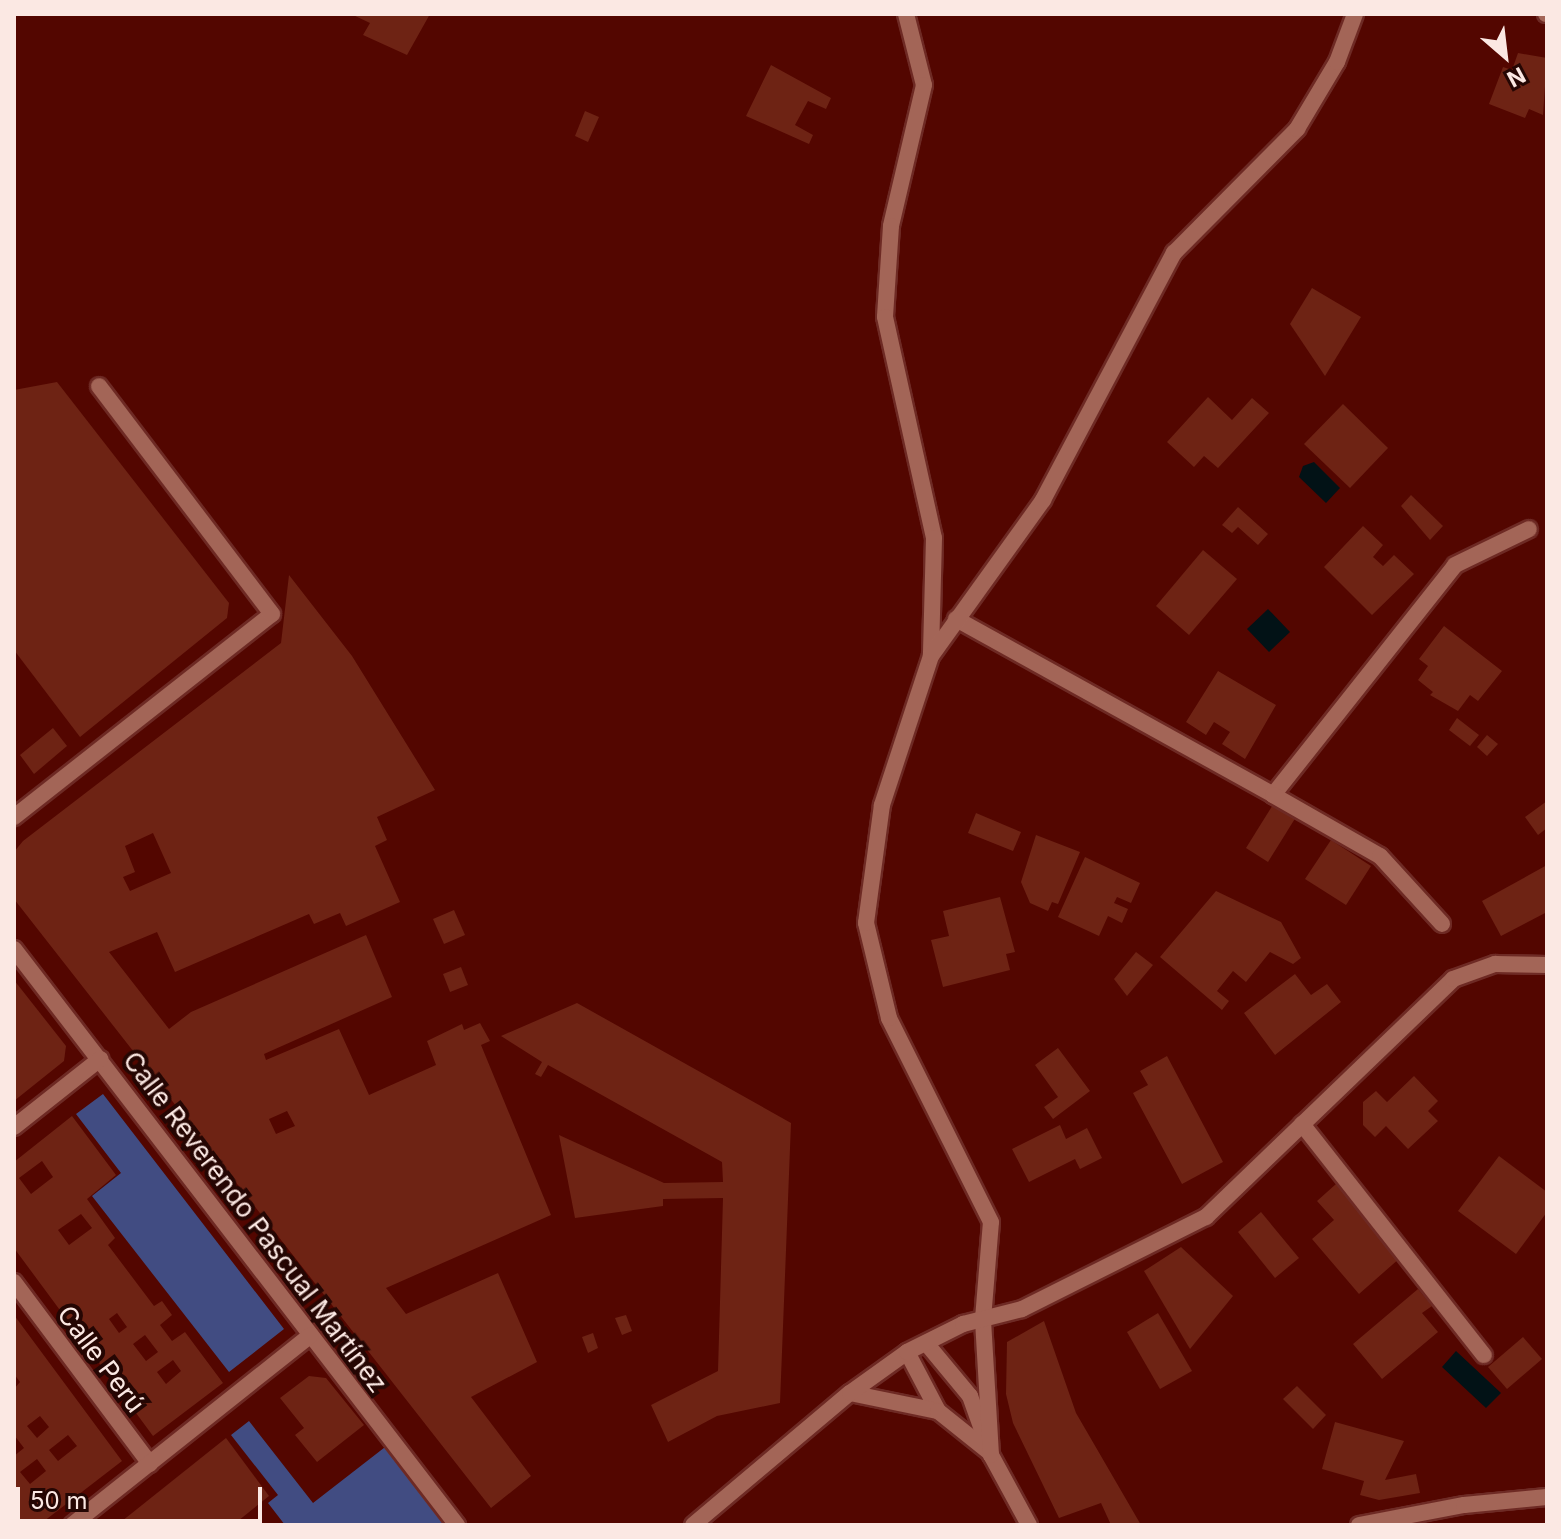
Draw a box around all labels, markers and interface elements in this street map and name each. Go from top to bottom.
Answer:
north arrow [1465,16,1545,96]
text: N [1503,62,1530,93]
street label: Calle Reverendo Pascual Martínez [117,1045,393,1399]
street label: Calle Perú [51,1300,151,1418]
scale bar [20,1471,266,1521]
text: 50 m [30,1486,88,1515]

